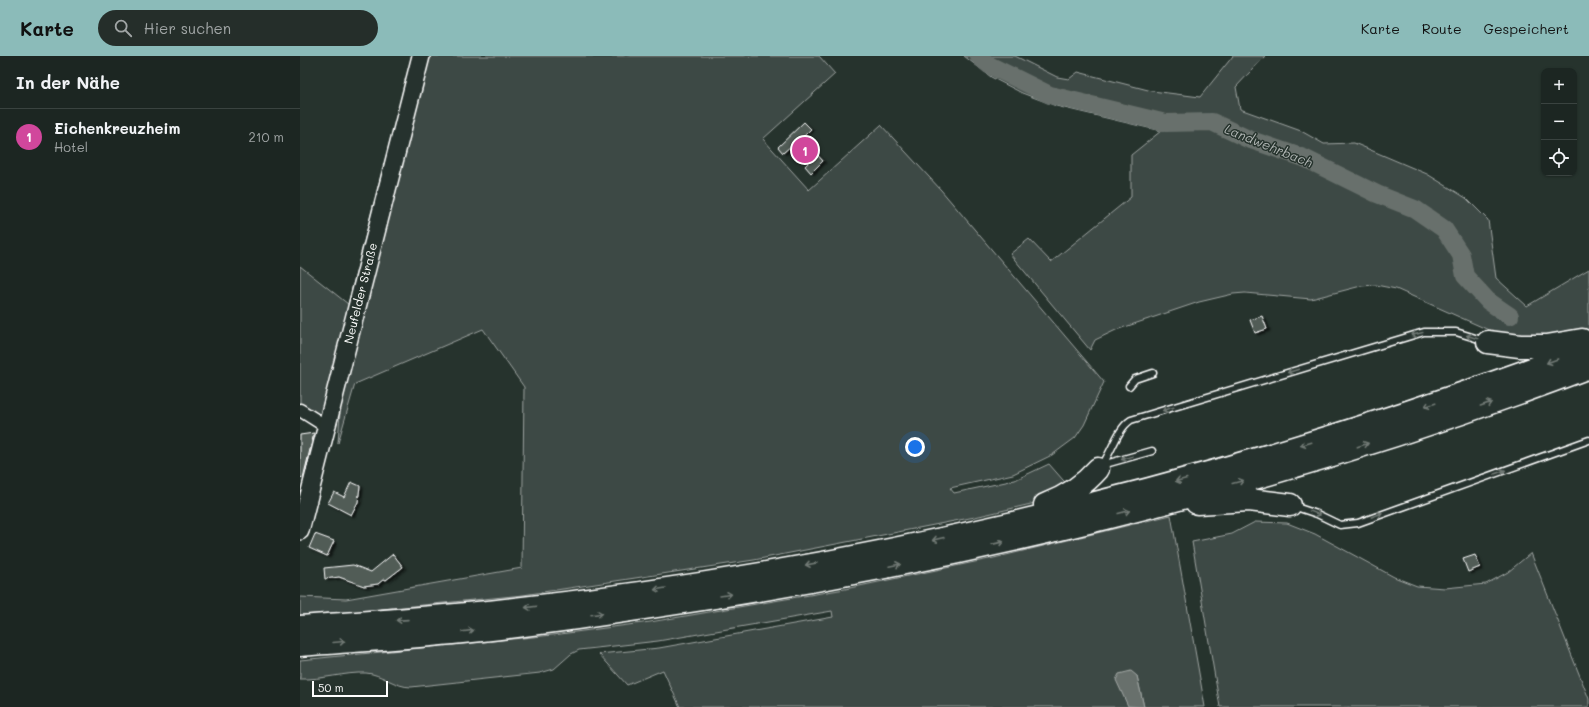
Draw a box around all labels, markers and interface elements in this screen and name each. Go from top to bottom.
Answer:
search box [98,10,378,46]
text: Karte [20,16,74,41]
icon: search [112,17,134,39]
text: Hier suchen [144,18,231,38]
text: Karte [1361,19,1400,38]
text: Route [1422,19,1462,38]
text: Gespeichert [1484,19,1569,38]
map controls [1541,68,1577,176]
button: + [1541,68,1577,104]
text: In der Nähe [16,71,120,93]
button: − [1541,104,1577,140]
text: Eichenkreuzheim [54,118,180,138]
water label: Landwehrbach [1222,120,1316,170]
text: 1 [26,128,32,145]
text: 210 m [248,128,284,145]
pin: 1 [792,135,818,165]
text: Hotel [54,138,88,155]
button: locate [1541,140,1577,176]
street label: Neufelder Straße [340,241,380,345]
one-way arrow [1411,330,1424,338]
one-way arrow [1466,333,1479,340]
one-way arrow [1547,358,1559,366]
one-way arrow [1286,368,1299,375]
one-way arrow [1480,399,1492,407]
one-way arrow [1424,401,1436,409]
one-way arrow [1162,406,1175,413]
your location [905,437,925,457]
one-way arrow [1300,441,1313,448]
one-way arrow [1356,441,1369,448]
one-way arrow [1121,455,1134,462]
one-way arrow [1494,467,1506,475]
one-way arrow [1175,477,1188,484]
one-way arrow [1231,478,1244,485]
one-way arrow [1117,508,1130,516]
one-way arrow [1309,510,1321,518]
one-way arrow [1371,511,1384,518]
one-way arrow [932,535,945,543]
one-way arrow [991,539,1004,546]
one-way arrow [805,561,818,569]
one-way arrow [889,561,902,569]
one-way arrow [654,585,667,593]
one-way arrow [719,591,732,599]
one-way arrow [525,603,538,610]
one-way arrow [590,611,603,618]
one-way arrow [396,616,409,623]
one-way arrow [461,627,474,635]
one-way arrow [332,638,345,646]
scale bar [312,679,388,698]
text: 50 m [318,680,344,695]

